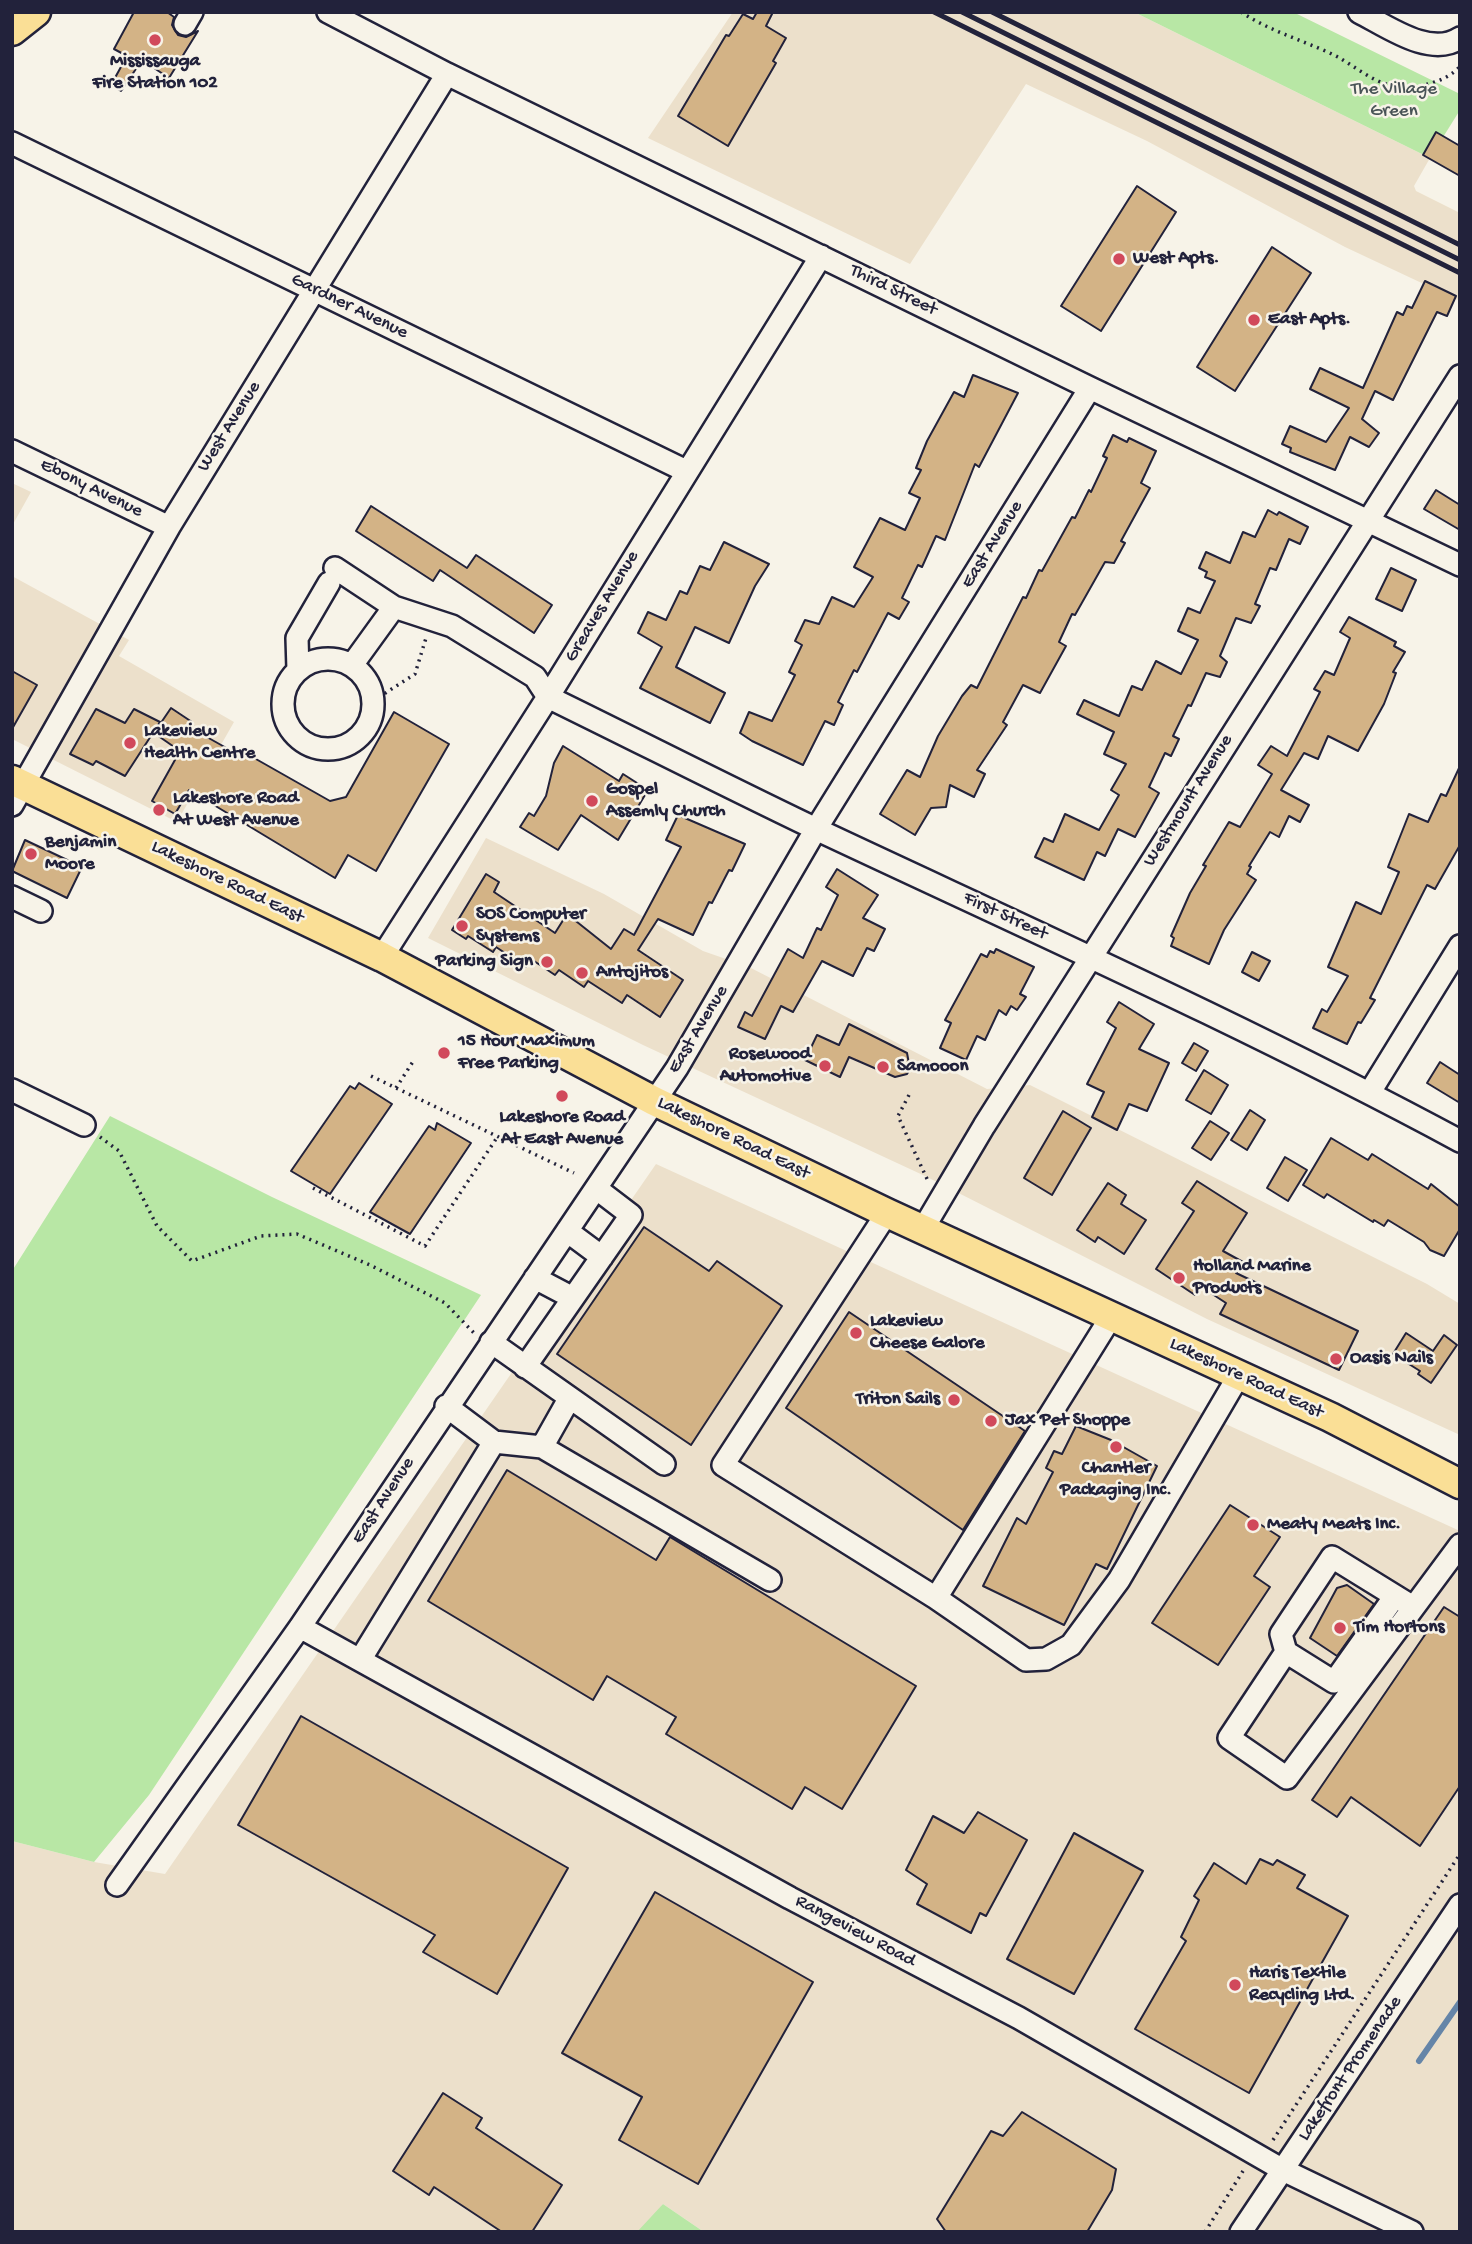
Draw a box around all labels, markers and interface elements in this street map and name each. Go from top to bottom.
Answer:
marker: Mississauga Fire Station 102 [147,32,163,48]
place label: Mississauga Fire Station 102 [92,51,218,95]
park label: The Village Green [1351,79,1437,123]
place label: West Apts. [1133,248,1219,270]
marker: West Apts. [1111,251,1127,267]
street label: Third Street [845,260,941,322]
street label: Gardner Avenue [287,269,411,345]
place label: East Apts. [1268,309,1351,331]
marker: East Apts. [1246,312,1262,328]
street label: West Avenue [193,378,267,476]
street label: Ebony Avenue [36,454,146,524]
street label: East Avenue [957,497,1029,593]
street label: Greaves Avenue [561,547,645,667]
place label: Lakeview Health Centre [144,721,255,765]
street label: Westmount Avenue [1139,731,1239,871]
marker: Lakeview Health Centre [122,735,138,751]
place label: Gospel Assemly Church [606,779,725,823]
place label: Lakeshore Road At West Avenue [173,788,299,832]
marker: Gospel Assemly Church [584,793,600,809]
marker: Lakeshore Road At West Avenue [151,802,167,818]
place label: Benjamin Moore [45,832,116,876]
street label: Lakeshore Road East [147,836,307,930]
marker: Benjamin Moore [23,846,39,862]
street label: First Street [959,888,1051,946]
place label: SOS Computer Systems [476,904,586,948]
marker: SOS Computer Systems [454,918,470,934]
place label: Parking Sign [436,951,533,973]
marker: Parking Sign [539,954,555,970]
place label: Antojitos [596,962,668,984]
marker: Antojitos [574,965,590,981]
street label: East Avenue [664,982,734,1078]
place label: 15 Hour Maximum Free Parking [458,1031,595,1075]
place label: Rosewood Automotive [720,1044,811,1088]
marker: 15 Hour Maximum Free Parking [436,1045,452,1061]
place label: Samooon [897,1056,968,1078]
marker: Rosewood Automotive [817,1058,833,1074]
marker: Samooon [875,1059,891,1075]
marker: Lakeshore Road At East Avenue [554,1088,570,1104]
street label: Lakeshore Road East [653,1092,813,1186]
place label: Lakeshore Road At East Avenue [499,1107,625,1151]
place label: Holland Marine Products [1193,1256,1311,1300]
marker: Holland Marine Products [1171,1270,1187,1286]
place label: Lakeview Cheese Galore [870,1311,985,1355]
marker: Lakeview Cheese Galore [848,1325,864,1341]
street label: Lakeshore Road East [1166,1333,1326,1425]
place label: Oasis Nails [1350,1348,1433,1370]
marker: Oasis Nails [1328,1351,1344,1367]
place label: Triton Sails [856,1389,940,1411]
marker: Triton Sails [946,1392,962,1408]
place label: Jax Pet Shoppe [1005,1410,1130,1432]
marker: Jax Pet Shoppe [983,1413,999,1429]
marker: Chantler Packaging Inc. [1108,1439,1124,1455]
street label: East Avenue [348,1453,420,1549]
place label: Chantler Packaging Inc. [1060,1458,1172,1502]
place label: Meaty Meats Inc. [1267,1514,1401,1536]
marker: Meaty Meats Inc. [1245,1517,1261,1533]
place label: Tim Hortons [1354,1617,1444,1639]
marker: Tim Hortons [1332,1620,1348,1636]
street label: Rangeview Road [791,1891,919,1973]
place label: Haris Textile Recycling Ltd. [1249,1963,1355,2007]
marker: Haris Textile Recycling Ltd. [1227,1977,1243,1993]
street label: Lakefront Promenade [1294,1992,1408,2146]

